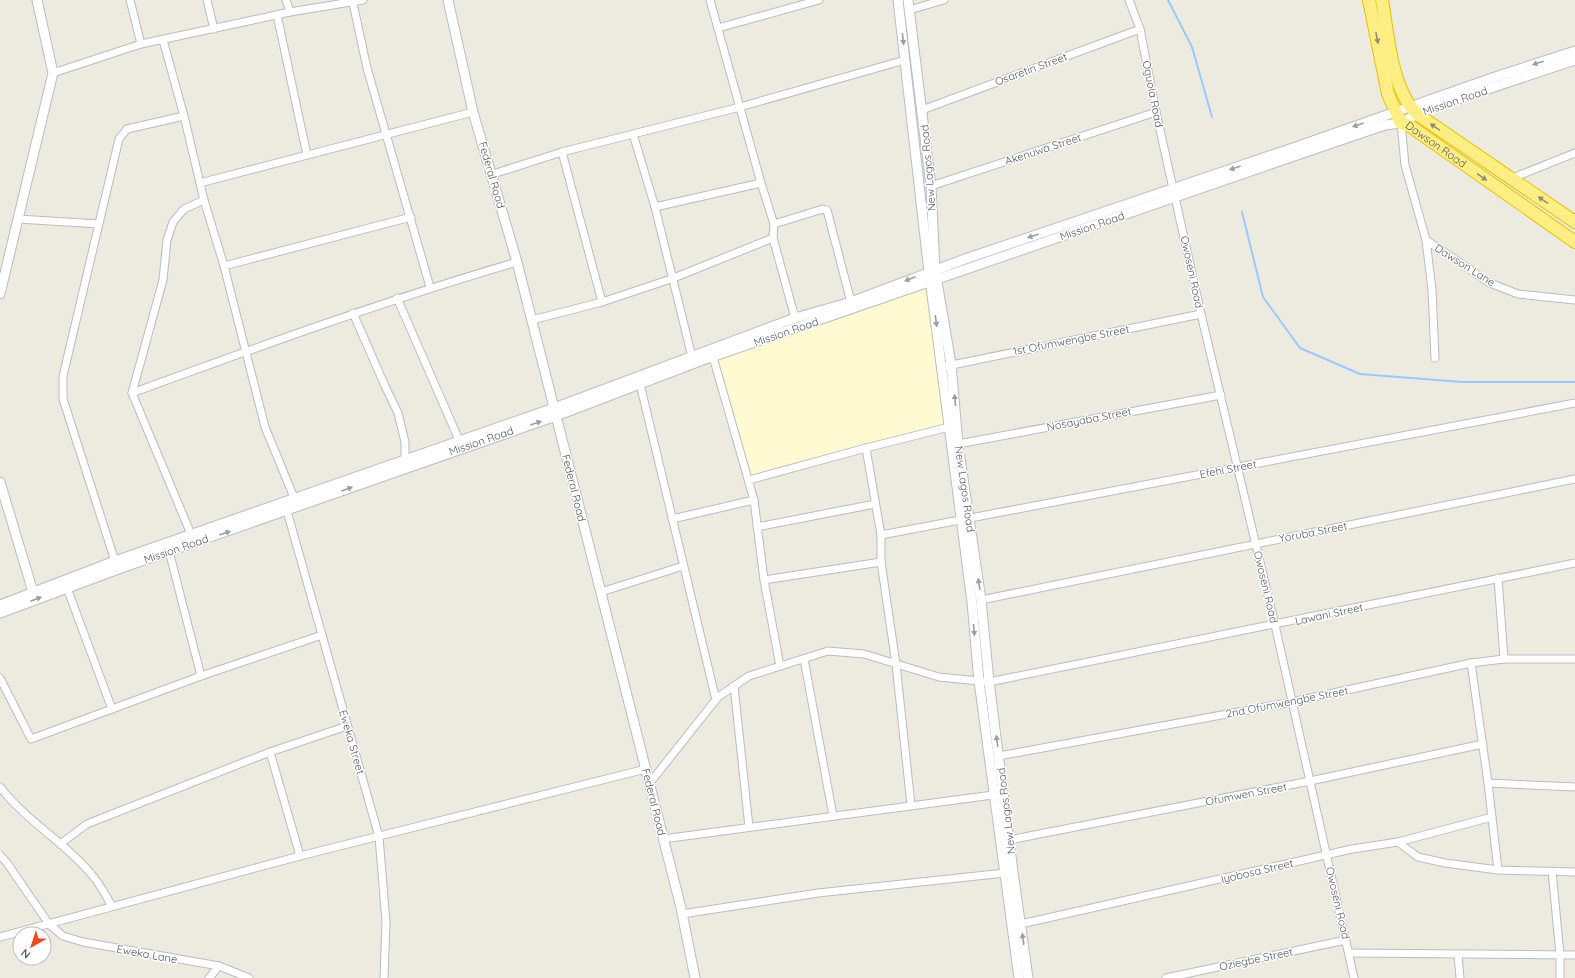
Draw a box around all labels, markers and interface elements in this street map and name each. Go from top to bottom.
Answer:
one-way arrow [1374,32,1380,44]
one-way arrow [899,33,906,45]
street label: Osaretin Street [993,49,1069,89]
street label: Oguola Road [1140,59,1166,129]
one-way arrow [1531,60,1543,66]
street label: Mission Road [1421,83,1489,119]
street label: Dawson Road [1403,118,1469,171]
one-way arrow [1352,122,1364,128]
one-way arrow [1430,123,1441,131]
street label: New Lagos Road [917,124,939,212]
street label: Akenuwa Street [1003,130,1083,168]
street label: Federal Road [476,140,508,210]
one-way arrow [1229,165,1241,171]
one-way arrow [1477,173,1487,181]
one-way arrow [1537,196,1548,204]
street label: Mission Road [1058,208,1126,244]
one-way arrow [1026,233,1038,239]
street label: Owoseni Road [1177,234,1207,310]
street label: Dawson Lane [1432,241,1498,289]
one-way arrow [904,277,916,283]
street label: Mission Road [752,314,820,350]
one-way arrow [933,315,939,327]
street label: 1st Ofumwengbe Street [1012,322,1131,358]
one-way arrow [951,394,958,406]
street label: Nosayaba Street [1046,404,1133,434]
one-way arrow [530,419,542,425]
street label: Mission Road [447,423,515,459]
street label: New Lagos Road [952,445,978,533]
street label: Federal Road [559,453,589,523]
street label: Efehi Street [1198,457,1258,481]
one-way arrow [342,486,354,492]
street label: Yoruba Street [1278,518,1349,545]
one-way arrow [219,529,231,535]
street label: Mission Road [142,531,210,567]
street label: Owoseni Road [1251,550,1281,624]
one-way arrow [976,578,982,590]
one-way arrow [31,596,43,602]
street label: Lawani Street [1294,600,1365,628]
one-way arrow [971,624,978,636]
street label: 2nd Ofumwengbe Street [1225,683,1350,721]
street label: Eweka Street [336,708,368,776]
one-way arrow [994,735,1000,747]
street label: Federal Road [639,767,669,837]
street label: New Lagos Road [994,767,1018,855]
street label: Ofumwen Street [1204,779,1288,809]
street label: Iyobosa Street [1219,856,1295,886]
street label: Owoseni Road [1323,866,1353,940]
north arrow [12,926,52,966]
one-way arrow [1020,933,1026,945]
street label: Eweka Lane [116,942,178,966]
street label: Oziegbe Street [1218,944,1294,974]
text: N [18,946,33,962]

